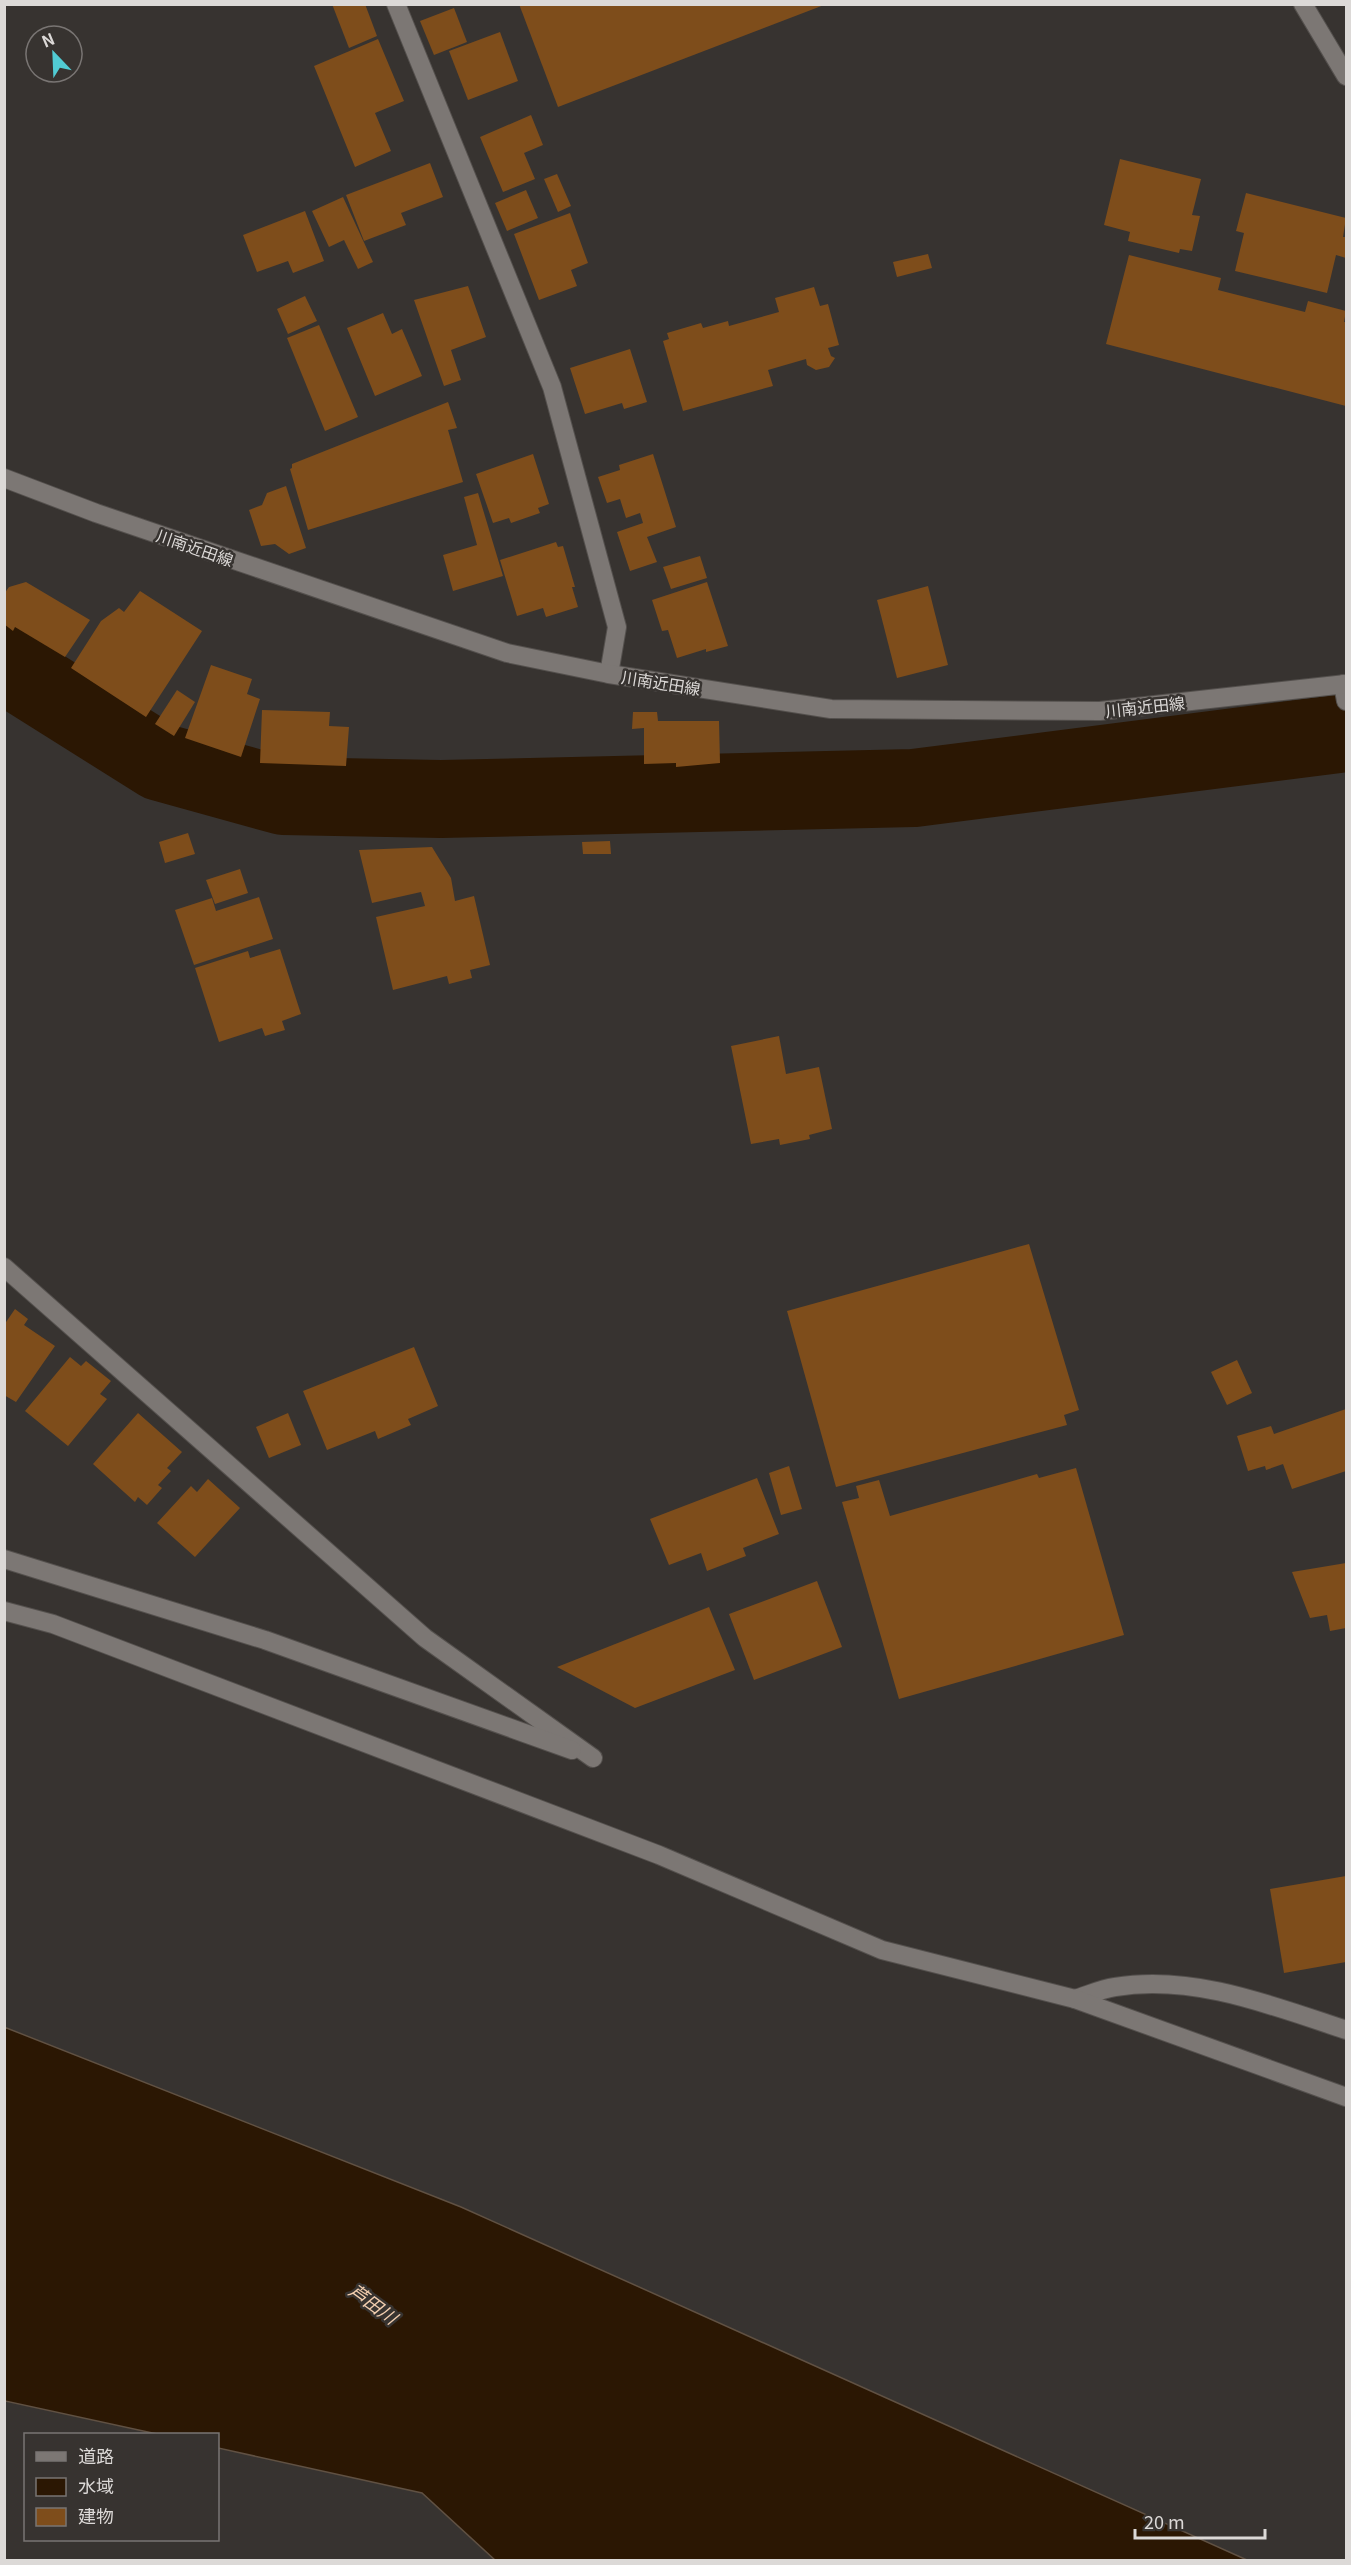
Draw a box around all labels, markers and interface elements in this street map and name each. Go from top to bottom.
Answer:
north arrow [24,24,84,84]
text: N [38,26,58,53]
street label: 川南近田線 [153,523,237,571]
street label: 川南近田線 [620,664,702,700]
street label: 川南近田線 [1104,690,1186,722]
water label: 芦田川 [345,2277,405,2331]
legend [24,2433,219,2541]
text: 道路 [78,2442,114,2468]
text: 水域 [78,2472,114,2498]
text: 建物 [78,2502,114,2528]
scale bar [1135,2502,1266,2540]
text: 20 m [1144,2508,1185,2534]

